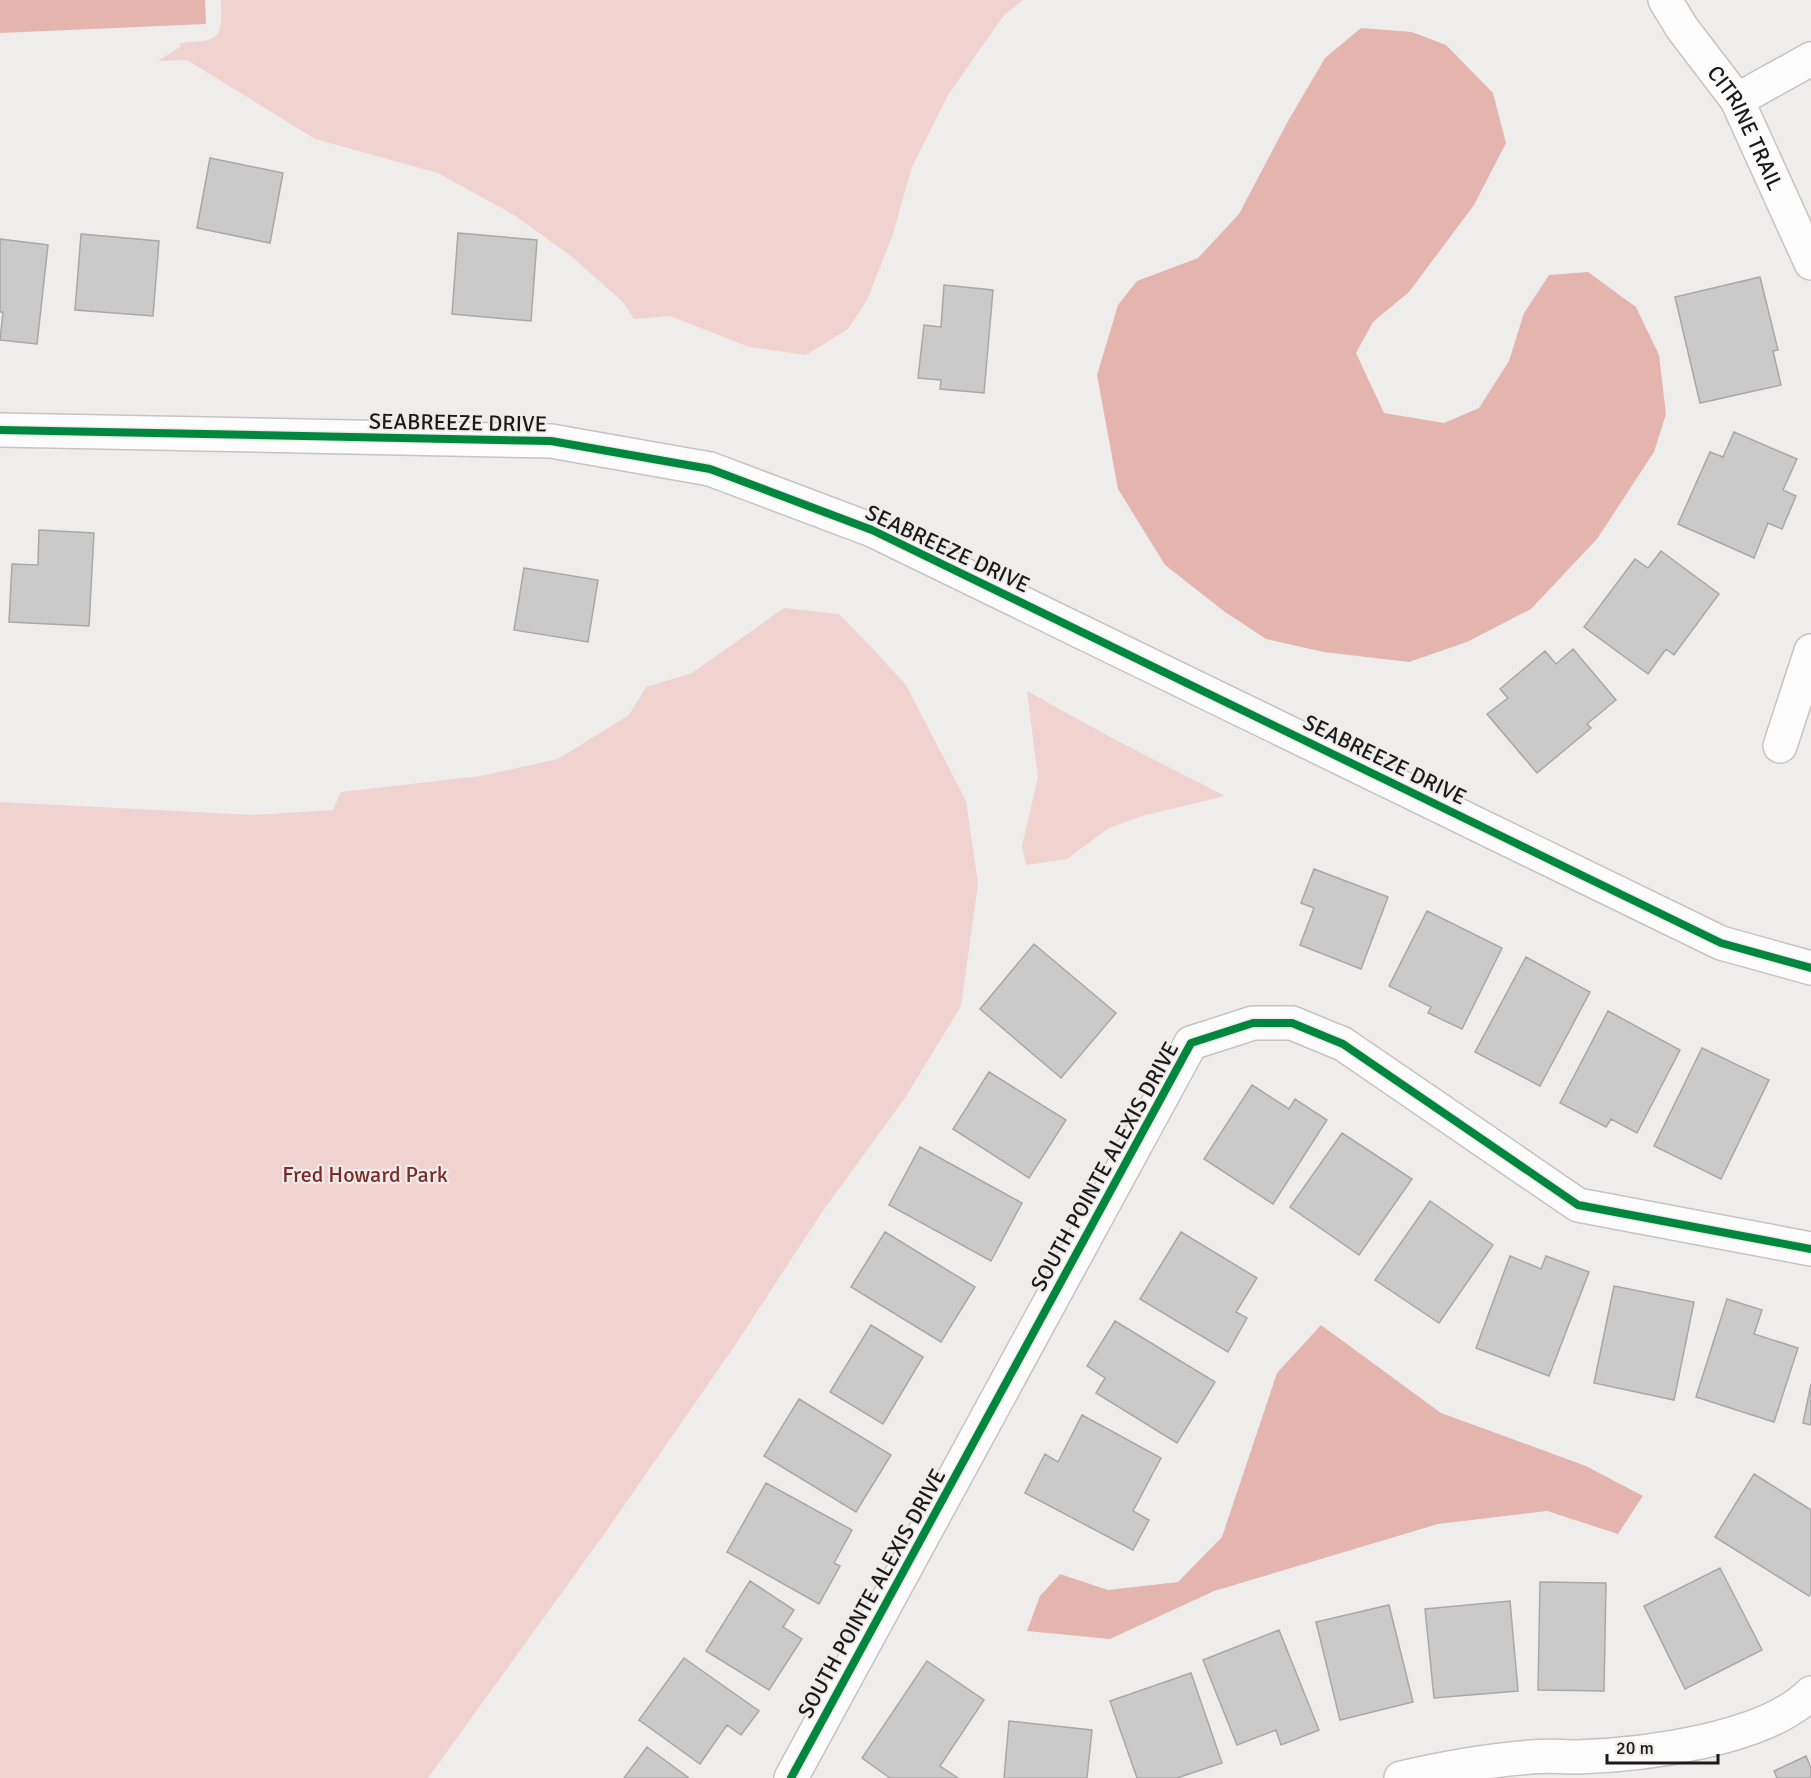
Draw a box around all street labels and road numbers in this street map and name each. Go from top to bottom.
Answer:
street label: CITRINE TRAIL [1701,60,1789,195]
street label: SEABREEZE DRIVE [369,407,547,438]
street label: SEABREEZE DRIVE [861,499,1034,598]
street label: SEABREEZE DRIVE [1299,708,1471,811]
street label: SOUTH POINTE ALEXIS DRIVE [1025,1037,1184,1296]
street label: SOUTH POINTE ALEXIS DRIVE [792,1464,951,1723]

